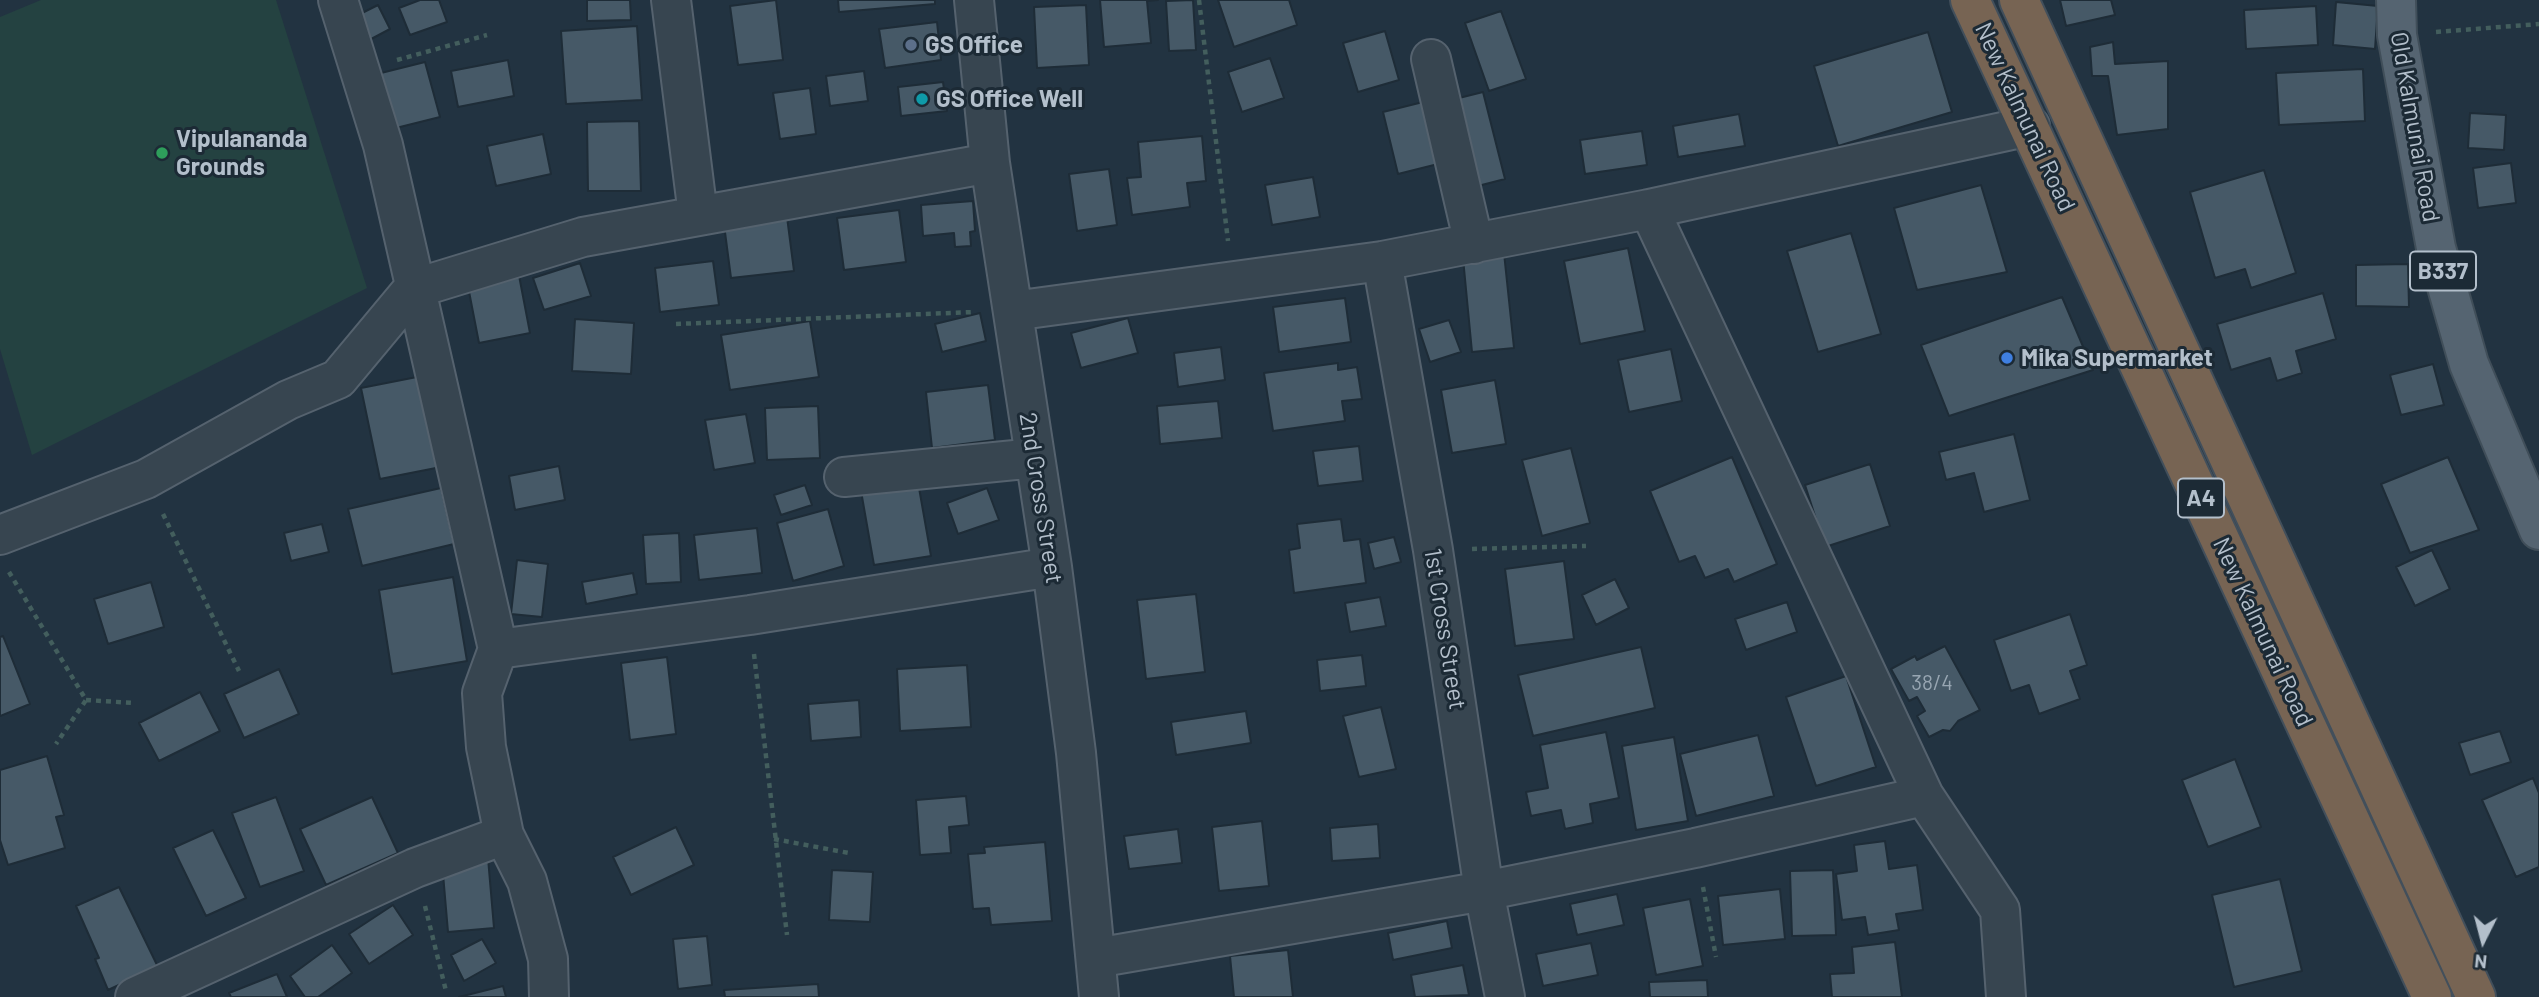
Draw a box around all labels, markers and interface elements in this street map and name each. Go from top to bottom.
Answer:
street label: New Kalmunai Road [1969,18,2081,216]
street label: Old Kalmunai Road [2384,30,2446,224]
place label: GS Office [925,31,1023,59]
marker: GS Office [903,37,919,53]
place label: GS Office Well [936,85,1083,113]
marker: GS Office Well [914,91,930,107]
place label: Vipulananda Grounds [176,125,307,181]
marker: Vipulananda Grounds [154,145,170,161]
road number: B337 [2410,252,2476,290]
place label: Mika Supermarket [2021,344,2213,372]
marker: Mika Supermarket [1999,350,2015,366]
street label: 2nd Cross Street [1013,410,1069,586]
road number: A4 [2178,478,2224,518]
street label: New Kalmunai Road [2207,533,2319,731]
street label: 1st Cross Street [1418,546,1472,712]
house number: 38/4 [1911,670,1953,696]
north arrow [2448,906,2518,976]
text: N [2473,950,2488,974]

